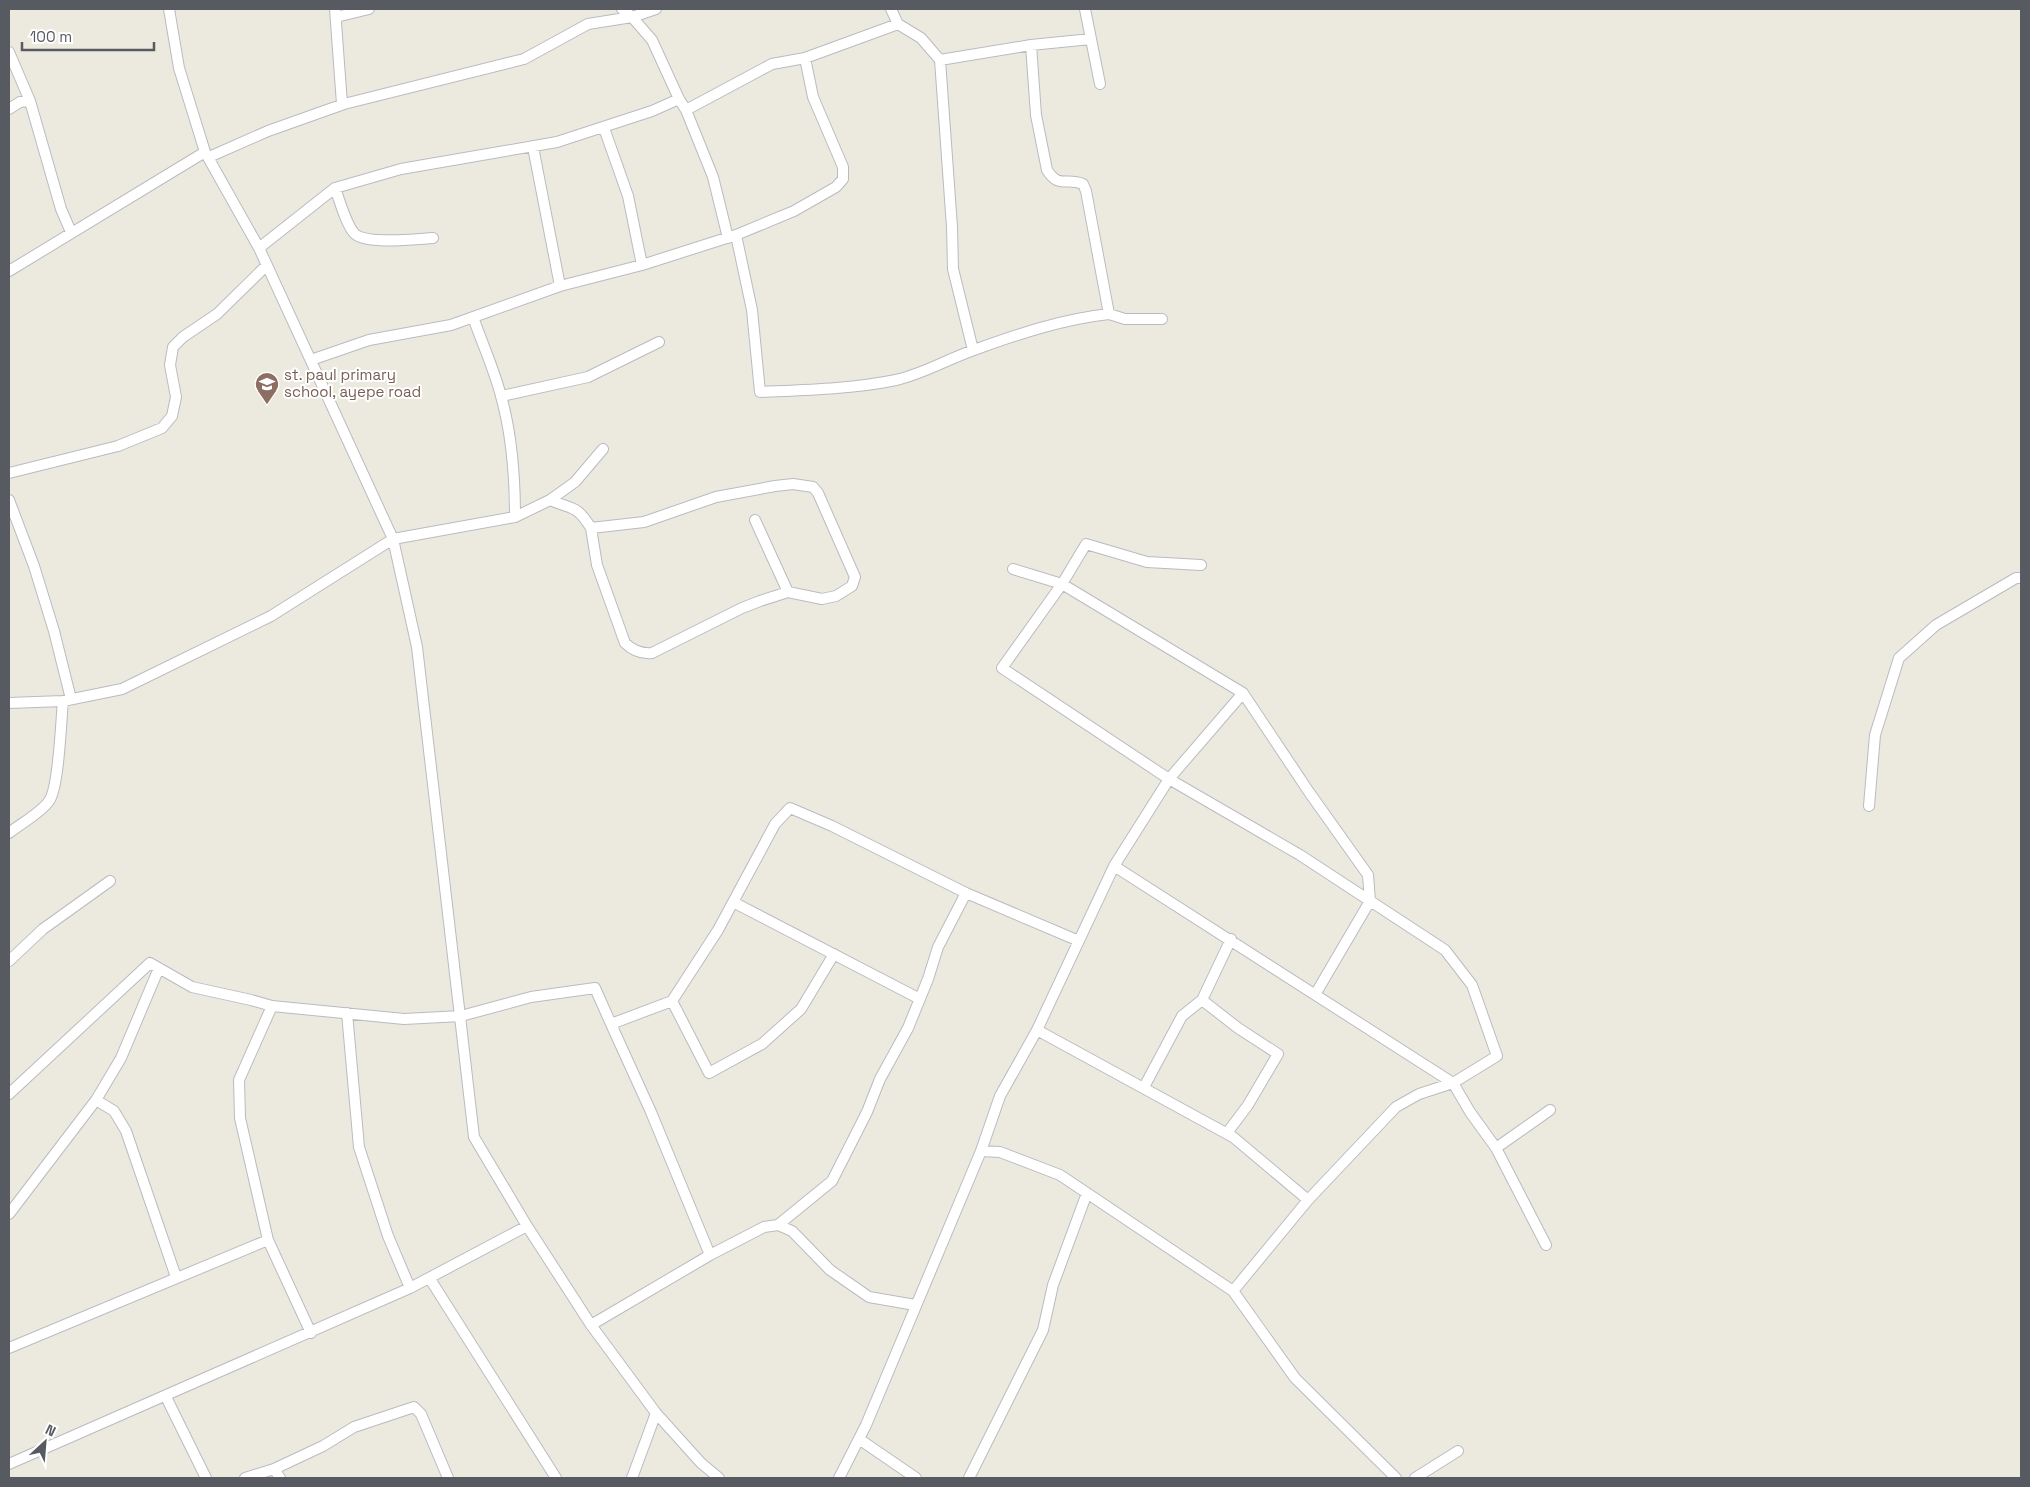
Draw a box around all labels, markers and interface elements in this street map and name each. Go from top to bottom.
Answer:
scale bar [22,20,155,52]
text: 100 m [30,27,72,46]
place label: st. paul primary school, ayepe road [284,365,421,401]
school or university icon: st. paul primary school, ayepe road [254,371,280,405]
north arrow [20,1417,70,1467]
text: N [43,1420,59,1440]

